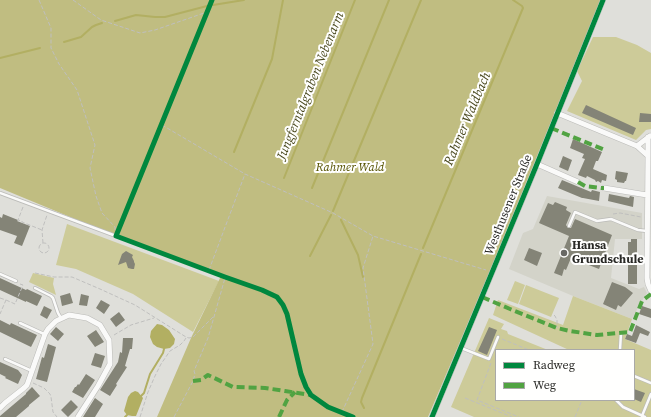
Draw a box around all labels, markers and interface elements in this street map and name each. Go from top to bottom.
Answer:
water label: Jungferntalgraben Nebenarm [274,10,348,162]
water label: Rahmer Waldbach [441,70,495,168]
street label: Westhusener Straße [482,153,536,257]
park label: Rahmer Wald [316,161,384,175]
place label: Hansa Grundschule [572,239,644,267]
marker: Hansa Grundschule [559,248,569,258]
legend [495,349,635,401]
text: Radweg [533,357,575,373]
text: Weg [533,377,556,393]

